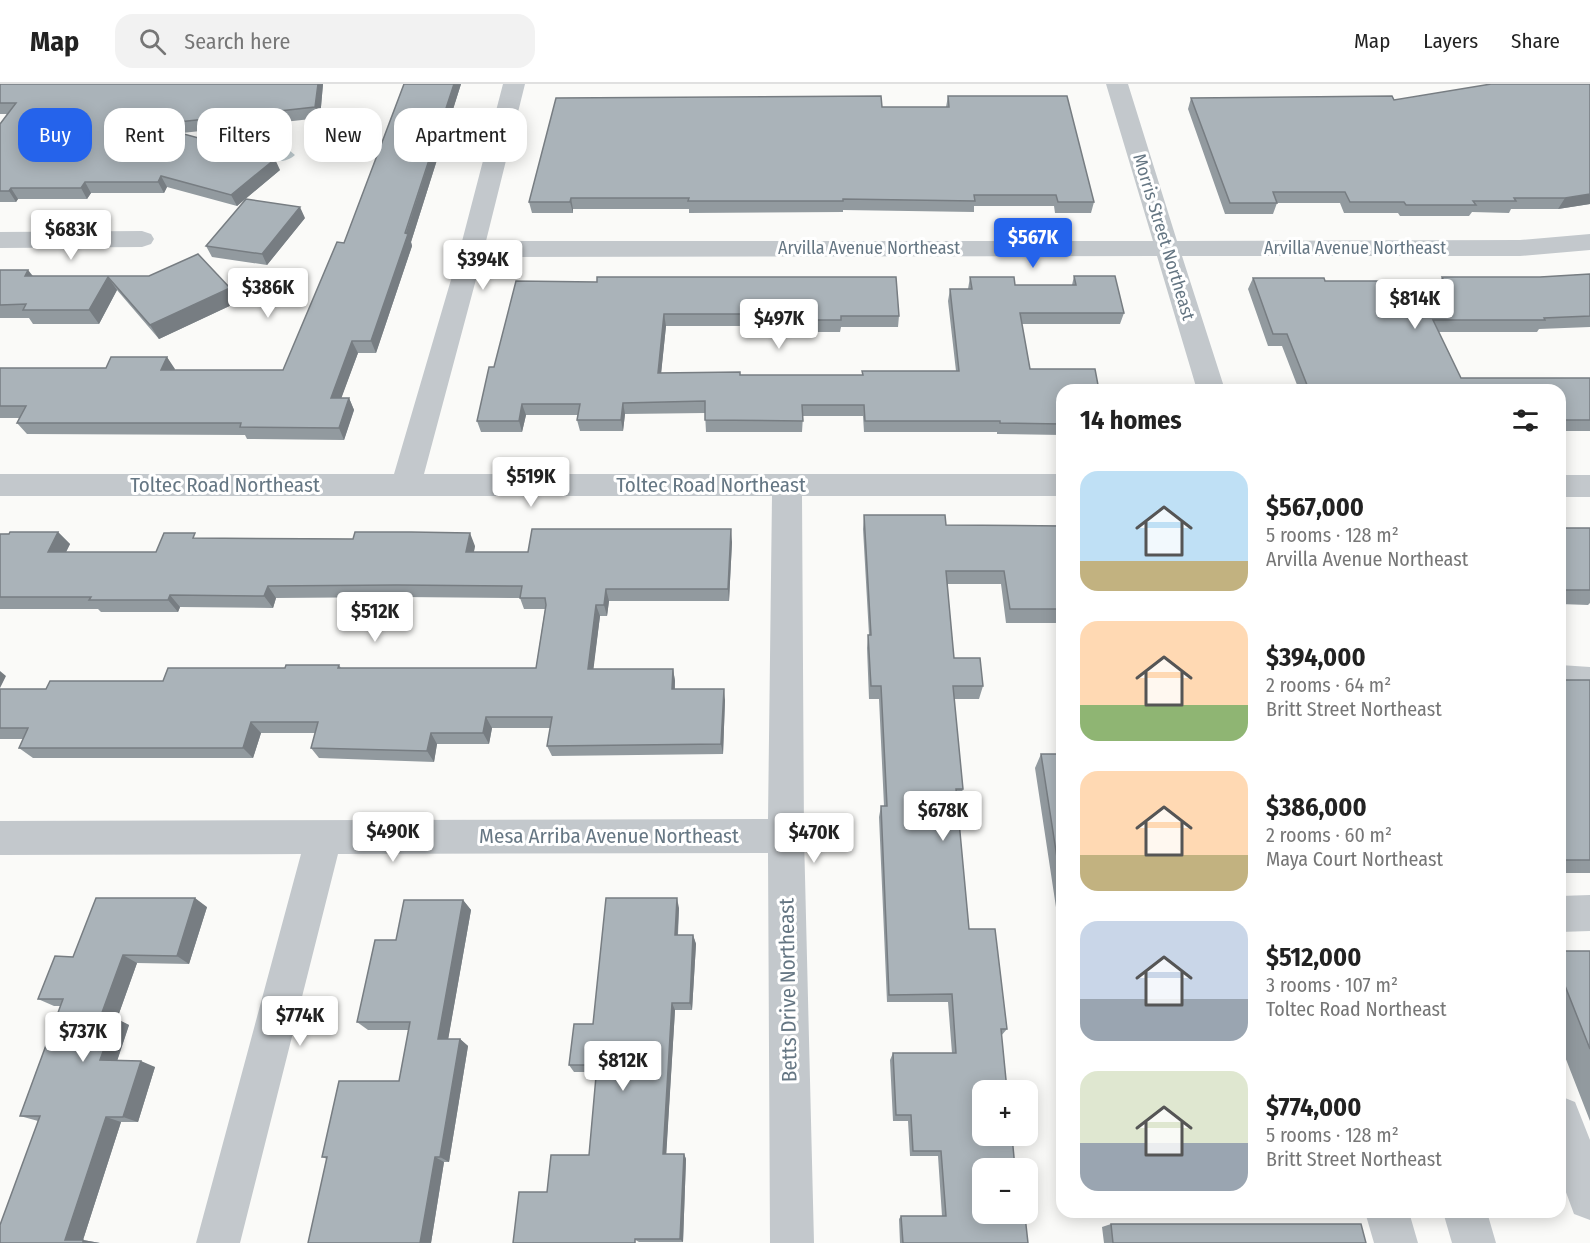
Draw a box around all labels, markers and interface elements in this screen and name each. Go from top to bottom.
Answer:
search box [115,14,535,68]
text: Map [30,25,79,58]
icon: search [136,25,169,58]
text: Search here [184,28,290,55]
text: Map [1354,28,1390,54]
text: Layers [1423,28,1478,54]
text: Share [1511,28,1560,54]
chip: Buy [18,108,92,162]
chip: Rent [104,108,185,162]
chip: Filters [197,108,292,162]
chip: New [304,108,382,162]
chip: Apartment [394,108,527,162]
street label: Morris Street Northeast [1128,151,1200,323]
pin: $683K [29,210,113,261]
text: $683K [45,217,97,241]
pin: $567K [991,218,1075,269]
text: $567K [1008,225,1058,249]
street label: Arvilla Avenue Northeast [778,237,960,259]
street label: Arvilla Avenue Northeast [1264,237,1446,259]
pin: $394K [441,240,525,291]
text: $394K [457,247,509,271]
pin: $386K [226,268,310,319]
text: $386K [242,275,294,299]
pin: $814K [1373,279,1457,330]
text: $814K [1390,286,1440,310]
pin: $497K [737,299,821,350]
text: $497K [754,306,804,330]
icon: filters [1509,404,1542,437]
text: 14 homes [1080,405,1182,436]
pin: $519K [489,457,573,508]
text: $519K [506,464,556,488]
street label: Toltec Road Northeast [130,472,320,498]
street label: Toltec Road Northeast [616,472,806,498]
text: $567,000 [1266,492,1364,523]
icon: home [1128,495,1200,567]
text: 5 rooms · 128 m² [1266,523,1399,547]
text: Arvilla Avenue Northeast [1266,547,1468,571]
pin: $512K [333,592,417,643]
text: $512K [351,599,399,623]
text: $394,000 [1266,642,1366,673]
icon: home [1128,645,1200,717]
text: 2 rooms · 64 m² [1266,673,1391,697]
text: Britt Street Northeast [1266,697,1442,721]
pin: $678K [901,791,985,842]
text: $386,000 [1266,792,1367,823]
icon: home [1128,795,1200,867]
text: $678K [918,798,968,822]
pin: $490K [351,812,435,863]
pin: $470K [772,813,856,864]
text: $490K [367,819,419,843]
text: $470K [789,820,839,844]
street label: Mesa Arriba Avenue Northeast [479,823,739,849]
text: 2 rooms · 60 m² [1266,823,1392,847]
text: Maya Court Northeast [1266,847,1443,871]
street label: Betts Drive Northeast [773,898,803,1082]
text: $512,000 [1266,942,1361,973]
icon: home [1128,945,1200,1017]
text: 3 rooms · 107 m² [1266,973,1398,997]
pin: $774K [258,996,342,1047]
text: Toltec Road Northeast [1266,997,1447,1021]
text: $774K [276,1003,324,1027]
pin: $737K [41,1012,125,1063]
text: $737K [59,1019,107,1043]
pin: $812K [581,1041,665,1092]
text: $812K [598,1048,648,1072]
map controls [972,1080,1038,1224]
button: + [972,1080,1038,1146]
text: $774,000 [1266,1092,1361,1123]
icon: home [1128,1095,1200,1167]
text: 5 rooms · 128 m² [1266,1123,1399,1147]
text: Britt Street Northeast [1266,1147,1442,1171]
button: − [972,1158,1038,1224]

